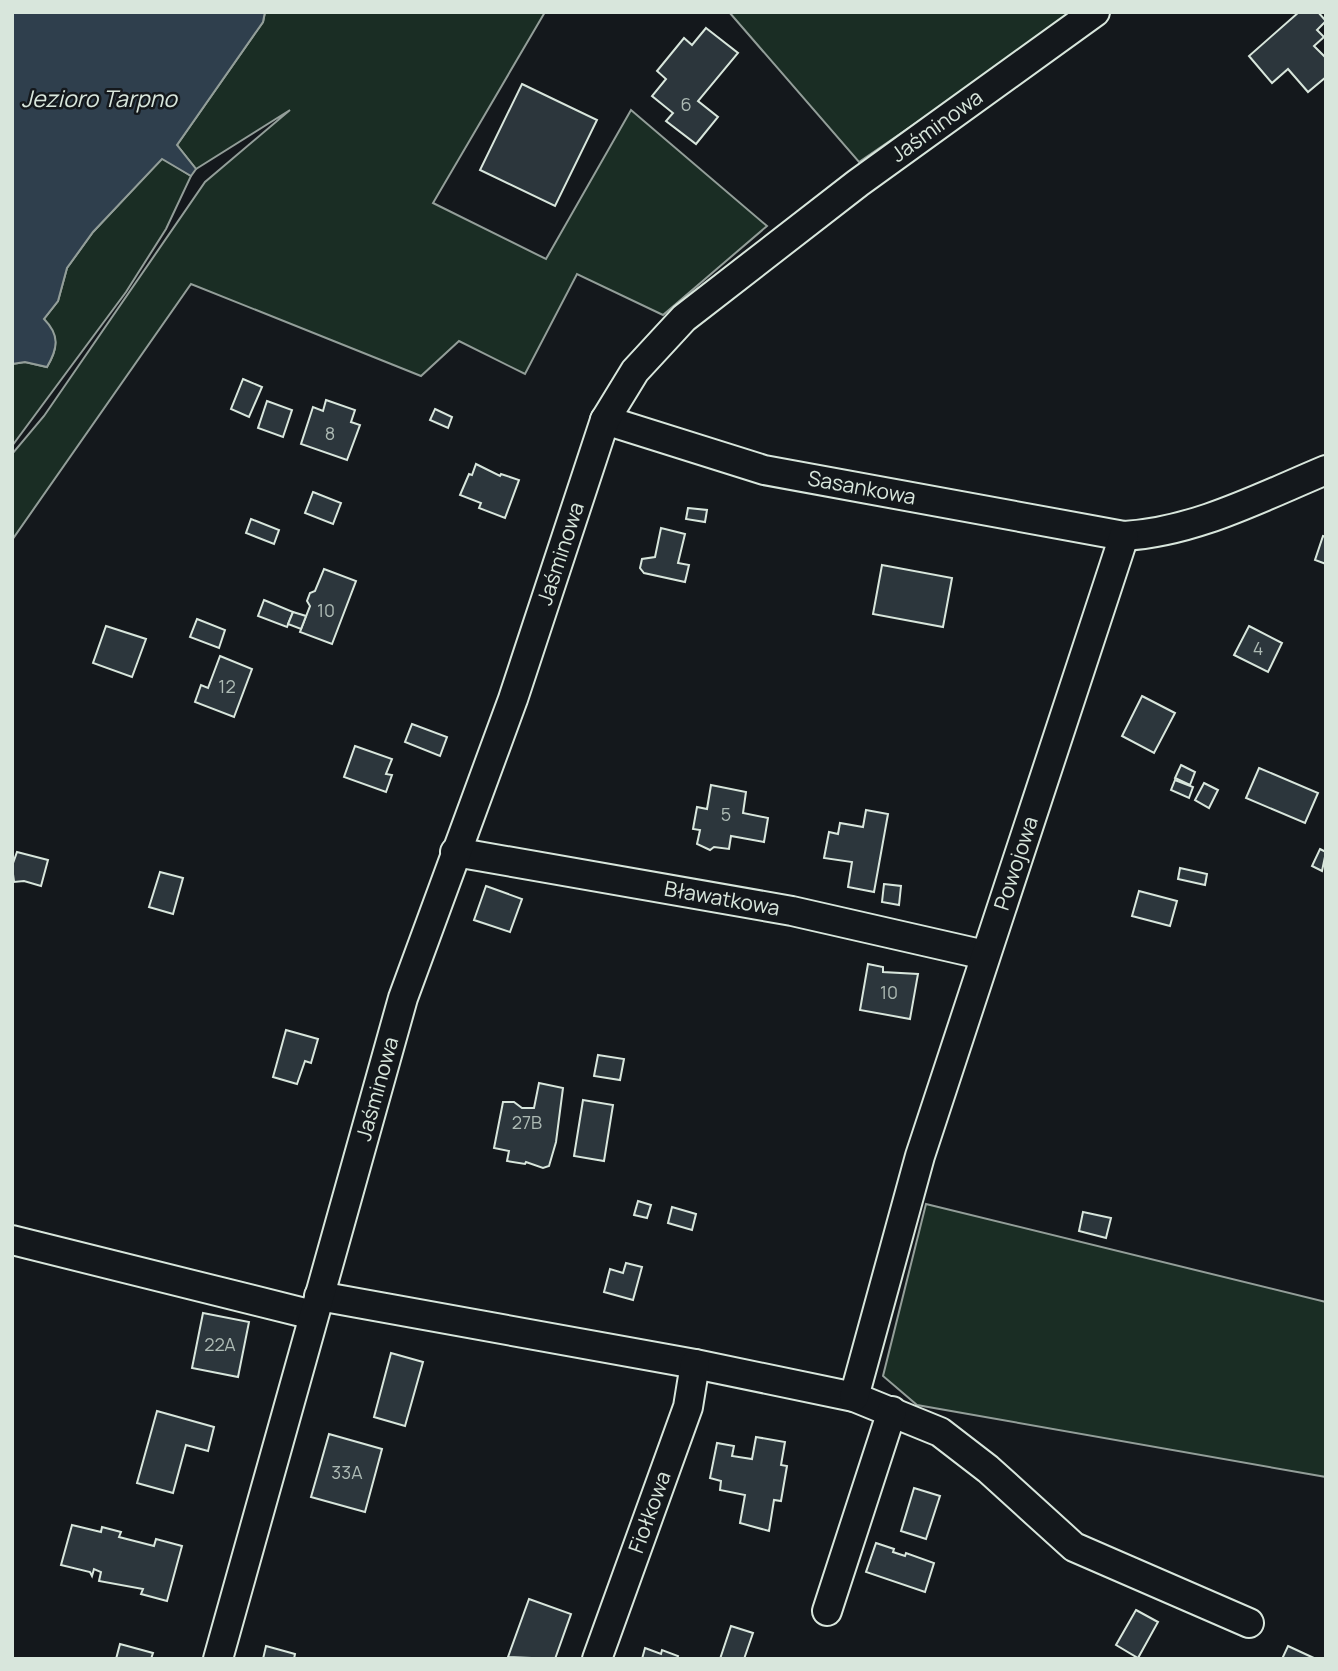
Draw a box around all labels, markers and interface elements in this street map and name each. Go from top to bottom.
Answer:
water label: Jezioro Tarpno [21,82,178,114]
street label: Jaśminowa [885,83,988,168]
house number: 6 [680,92,692,116]
house number: 8 [325,421,335,445]
street label: Sasankowa [806,463,918,511]
street label: Jaśminowa [530,498,590,608]
house number: 10 [317,598,335,622]
house number: 4 [1253,636,1263,660]
house number: 12 [218,674,236,698]
house number: 5 [721,802,731,826]
street label: Powojowa [987,812,1044,914]
street label: Bławatkowa [662,874,782,922]
house number: 10 [880,980,898,1004]
street label: Jaśminowa [349,1033,404,1144]
house number: 27B [512,1110,542,1134]
house number: 22A [204,1332,236,1356]
house number: 33A [331,1460,363,1484]
street label: Fiołkowa [621,1467,677,1557]

